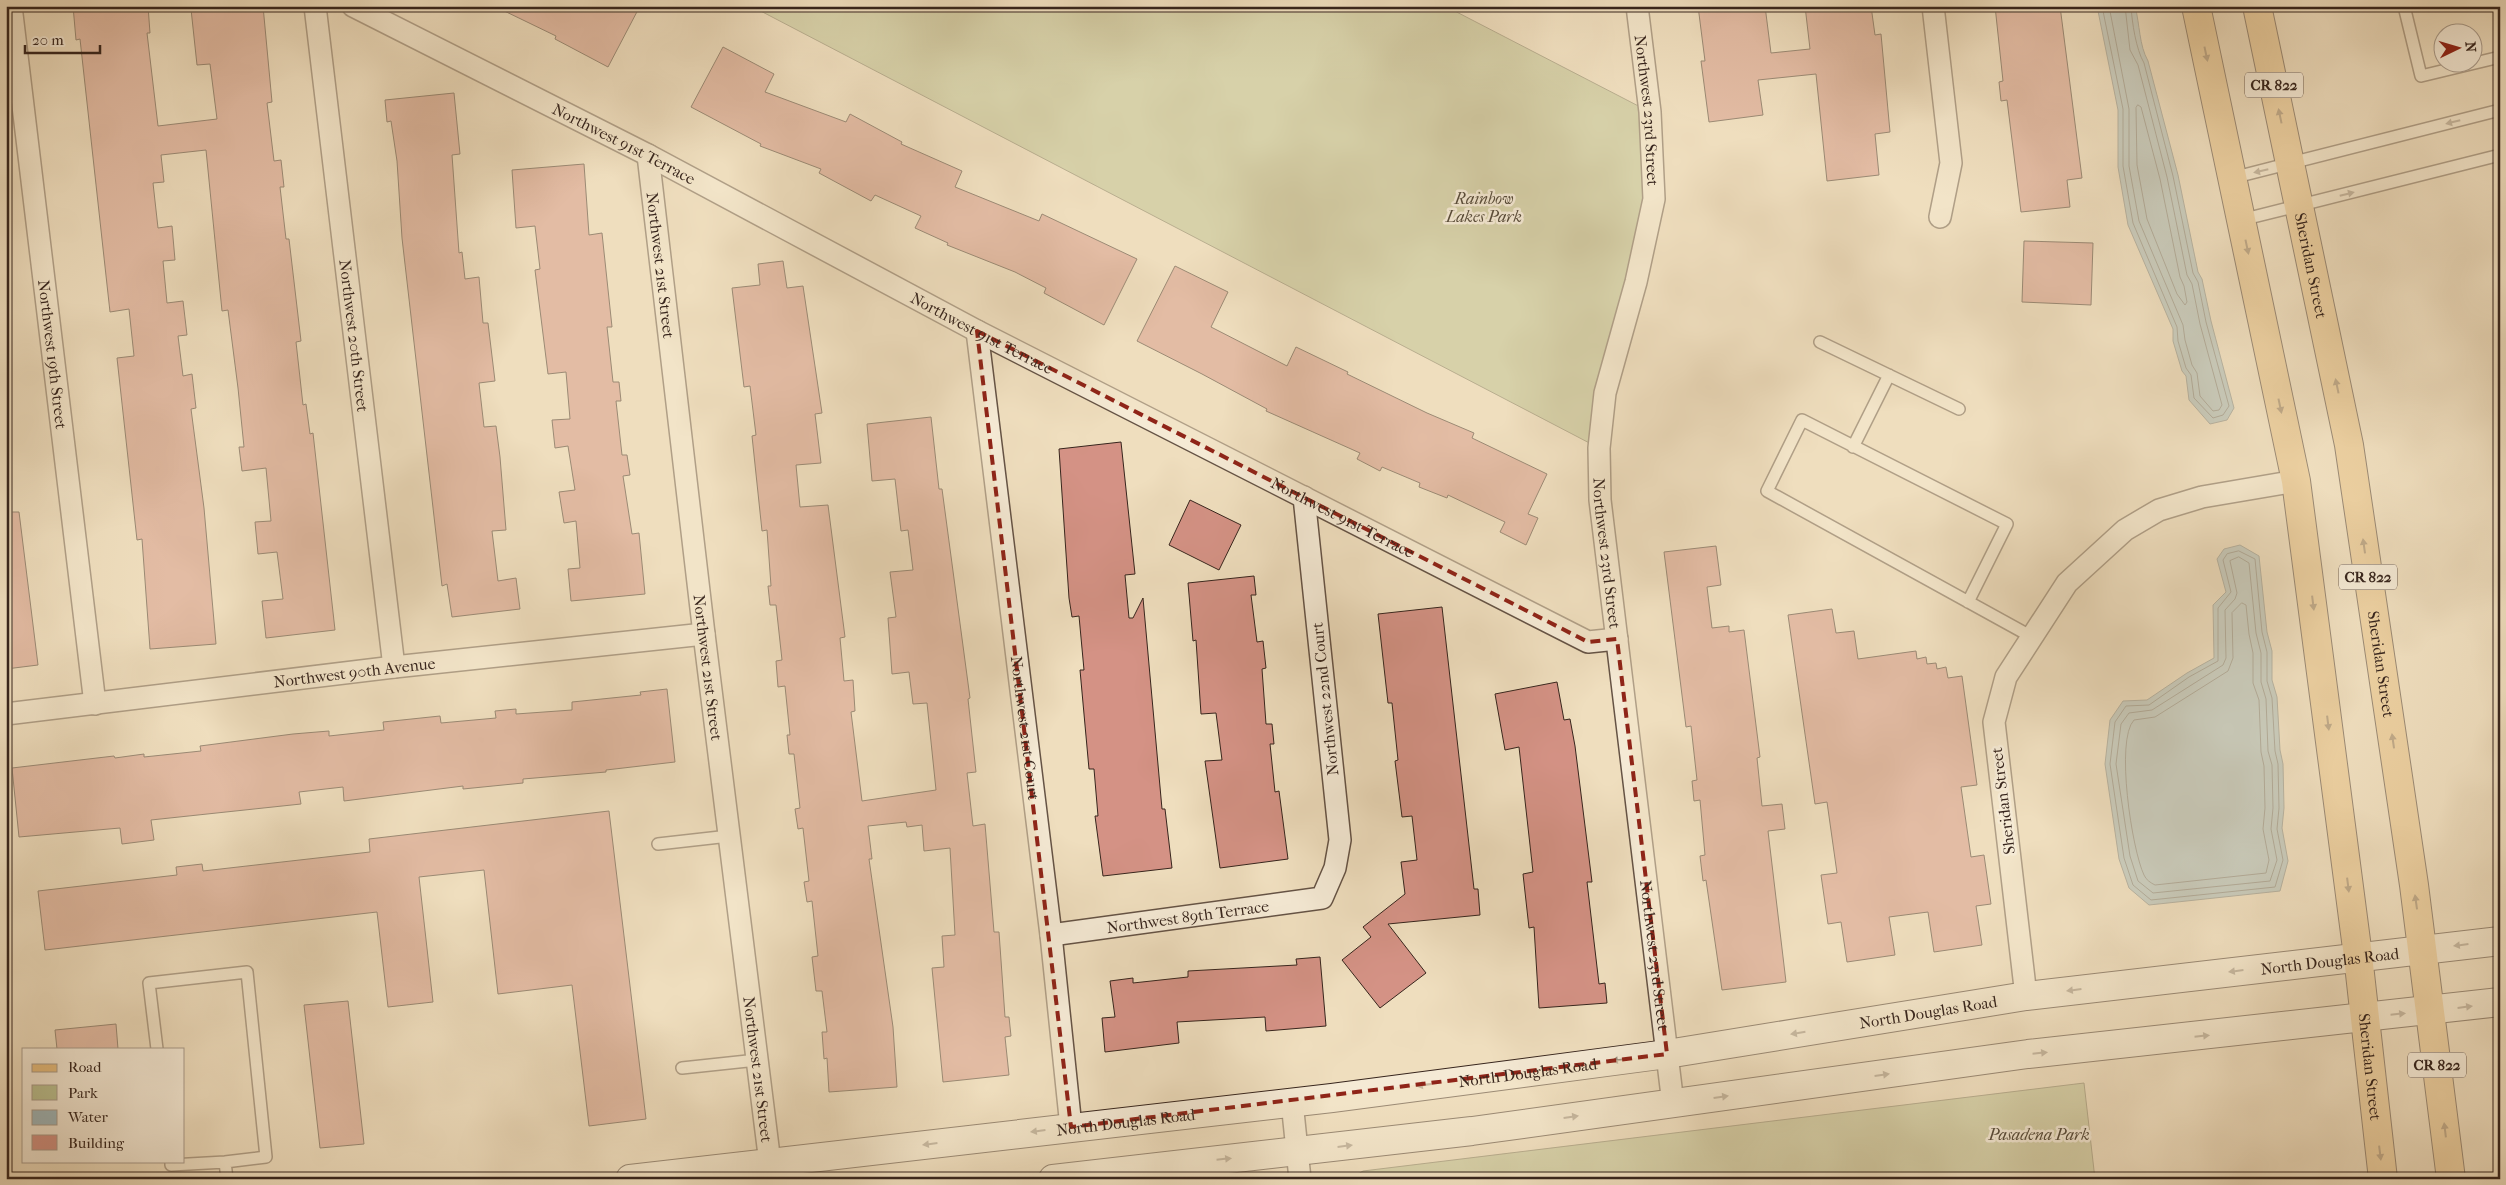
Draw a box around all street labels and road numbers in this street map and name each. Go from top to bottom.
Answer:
street label: Northwest 23rd Street [1631,34,1663,187]
road number: CR 822 [2245,72,2303,98]
street label: Northwest 91st Terrace [549,99,699,188]
street label: Northwest 21st Street [643,191,679,340]
street label: Sheridan Street [2291,211,2332,320]
street label: Northwest 20th Street [336,258,373,413]
street label: Northwest 19th Street [35,279,71,430]
street label: Northwest 91st Terrace [907,288,1057,378]
street label: Northwest 91st Terrace [1268,473,1418,562]
street label: Northwest 23rd Street [1590,478,1625,630]
road number: CR 822 [2339,564,2397,590]
street label: Northwest 21st Street [690,593,727,742]
street label: Sheridan Street [2364,609,2399,719]
street label: Northwest 22nd Court [1307,621,1342,777]
street label: Northwest 90th Avenue [273,653,436,691]
street label: Northwest 21st Court [1007,655,1044,802]
street label: Sheridan Street [1987,746,2019,856]
street label: Northwest 23rd Street [1637,879,1674,1032]
street label: Northwest 89th Terrace [1105,896,1270,937]
street label: North Douglas Road [2259,943,2400,978]
street label: North Douglas Road [1858,991,1999,1032]
street label: Northwest 21st Street [740,995,777,1144]
street label: Sheridan Street [2355,1012,2386,1122]
road number: CR 822 [2408,1052,2466,1078]
street label: North Douglas Road [1457,1054,1598,1091]
street label: North Douglas Road [1055,1104,1196,1139]

